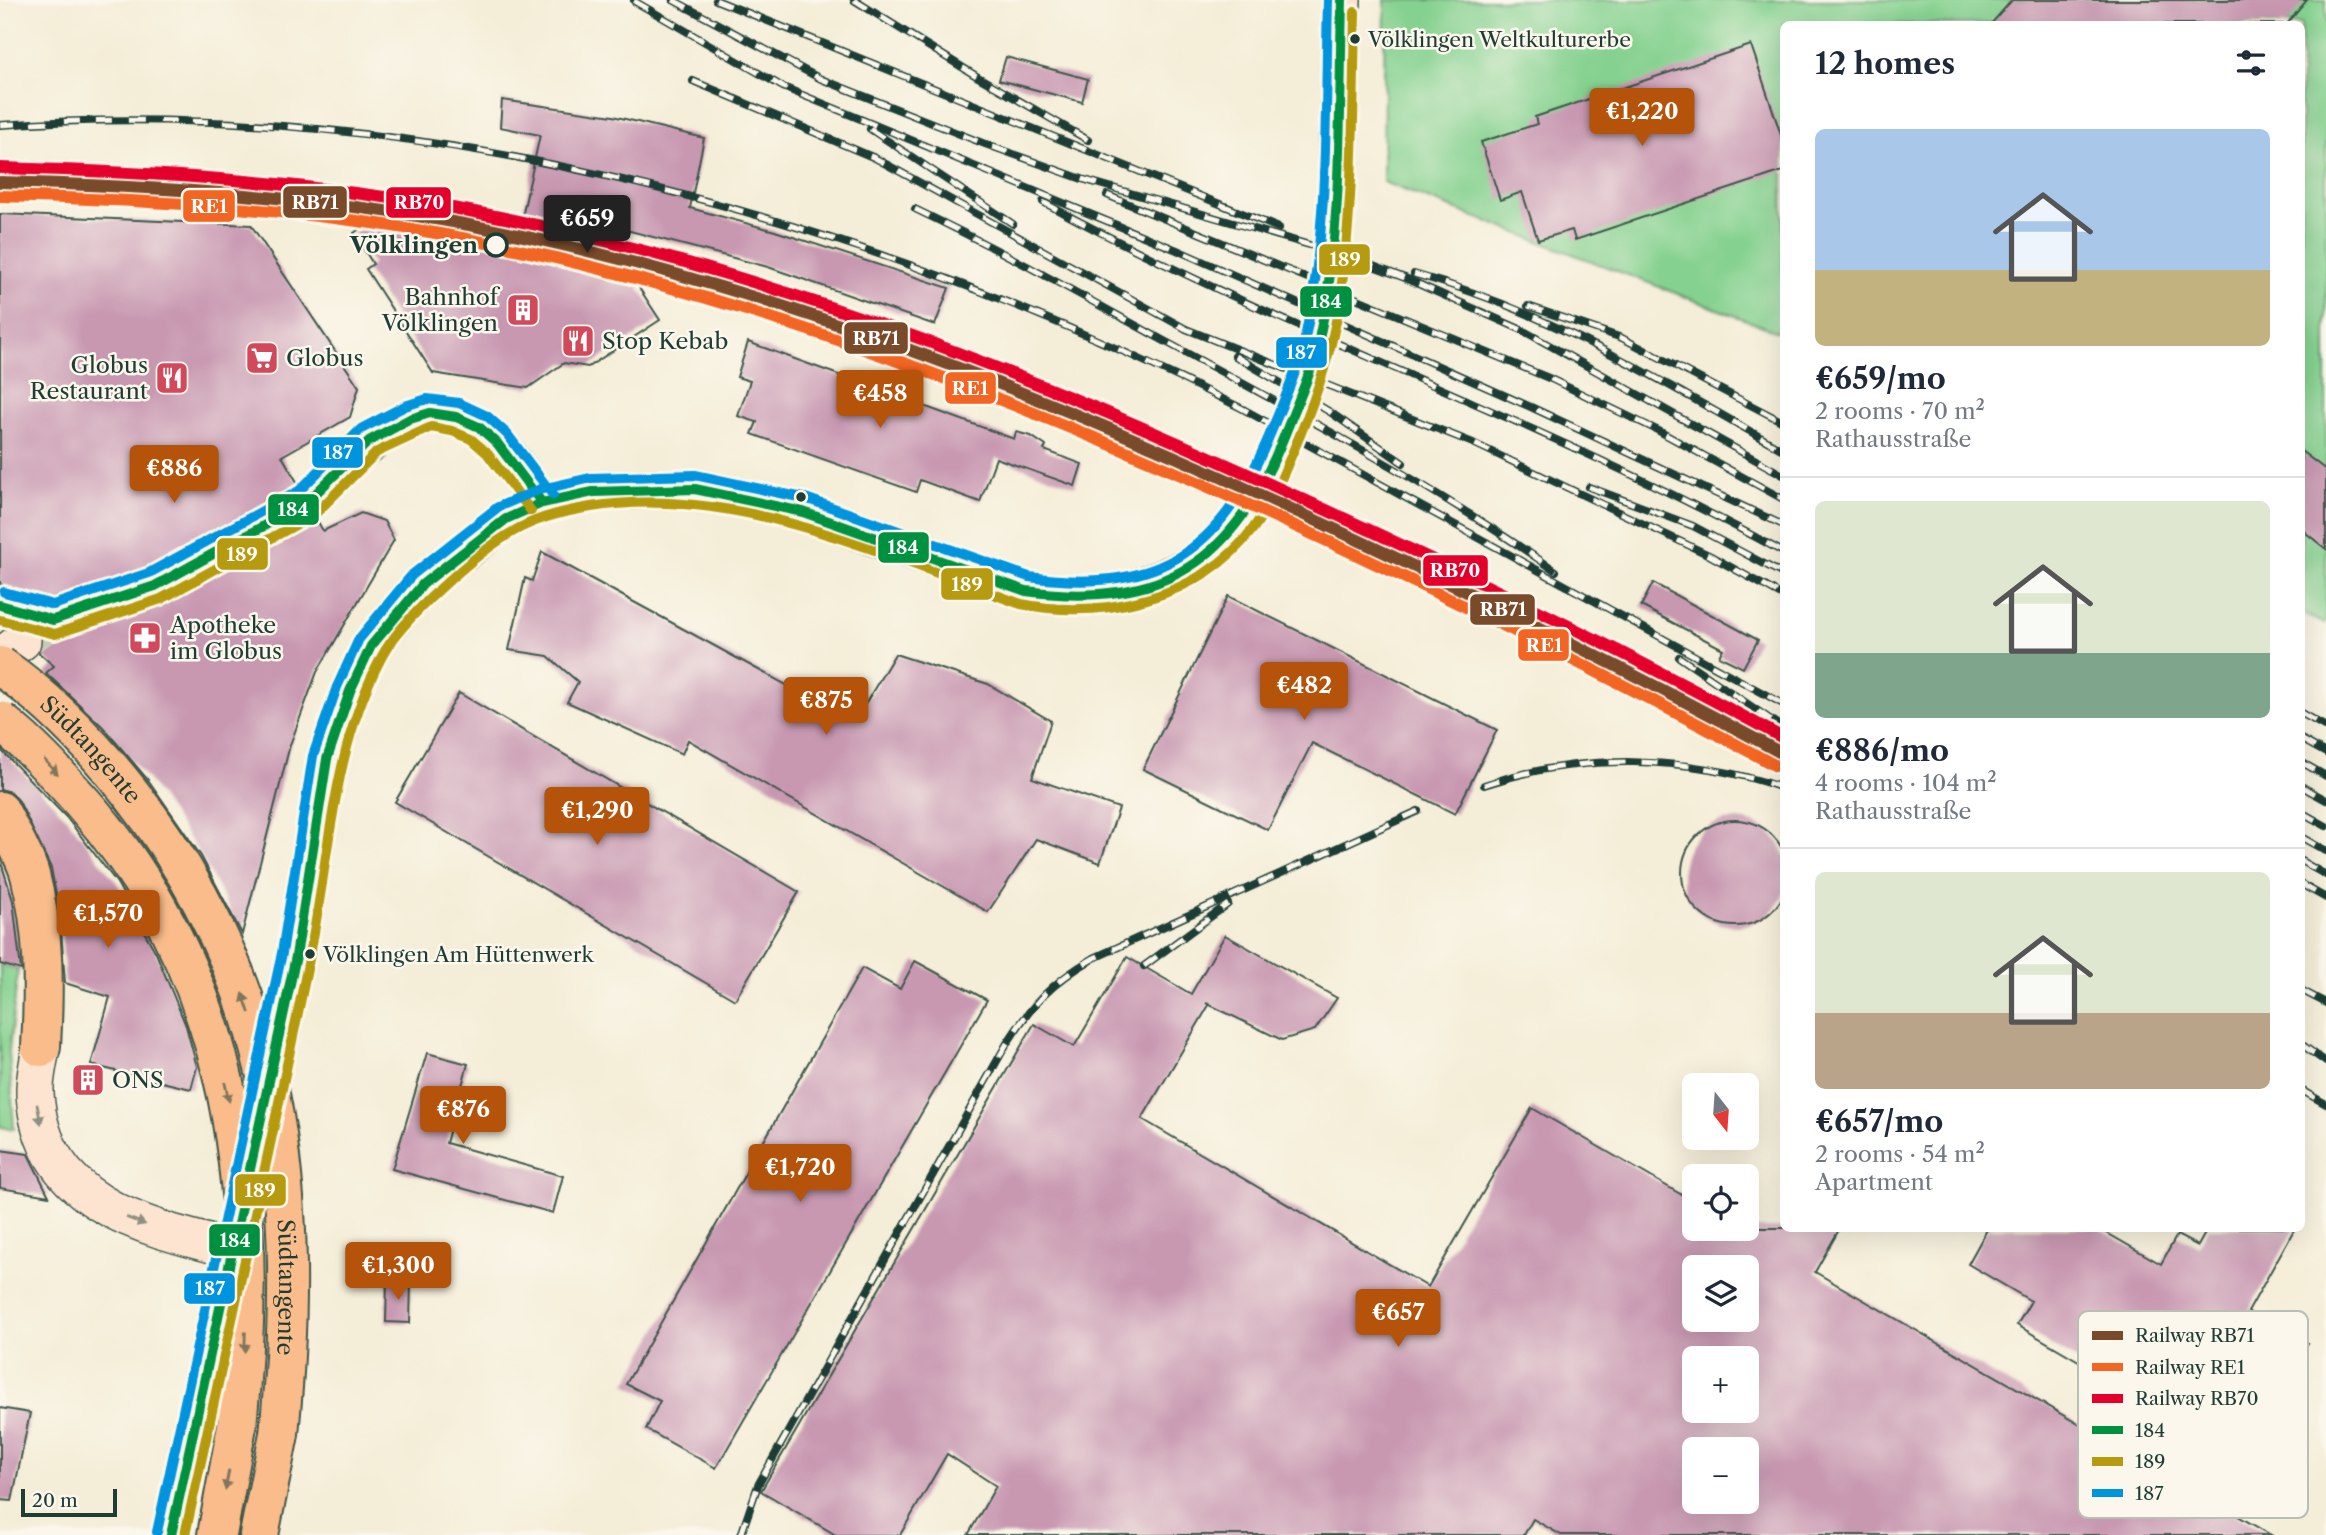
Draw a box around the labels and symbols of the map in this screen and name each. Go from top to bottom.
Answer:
place label: Völklingen Weltkulturerbe [1367,27,1631,52]
marker: Völklingen Weltkulturerbe [1348,32,1362,46]
pin: €1,220 [1585,88,1699,148]
line badge: RB71 [282,185,348,219]
line badge: RB70 [385,186,452,219]
line badge: RE1 [182,189,236,223]
text: RB71 [291,191,339,214]
text: RB70 [394,191,444,214]
text: RE1 [191,195,228,218]
pin: €659 [546,196,628,255]
place label: Völklingen [349,231,478,259]
marker: Völklingen [484,233,508,257]
line badge: 189 [1318,243,1371,276]
text: 189 [1329,248,1361,271]
place label: Bahnhof Völklingen [381,283,501,337]
line badge: 184 [1299,285,1353,318]
text: 184 [1310,290,1342,313]
building icon: Bahnhof Völklingen [504,291,542,329]
line badge: RB71 [843,321,909,355]
restaurant icon: Stop Kebab [559,322,597,360]
place label: Stop Kebab [602,327,728,355]
text: RB71 [852,327,900,350]
line badge: 187 [1275,336,1328,369]
supermarket icon: Globus [243,339,281,377]
text: 187 [1286,341,1316,364]
place label: Globus [286,344,364,372]
place label: Globus Restaurant [30,351,148,405]
restaurant icon: Globus Restaurant [153,359,191,397]
pin: €458 [839,370,921,430]
line badge: RE1 [944,371,997,405]
text: RE1 [952,377,989,400]
line badge: 187 [311,436,364,469]
text: 187 [323,441,353,464]
pin: €886 [133,446,215,505]
unlabelled marker [794,490,808,504]
line badge: 184 [267,493,320,526]
text: 184 [277,498,309,521]
line badge: 184 [877,531,930,564]
text: 184 [887,536,919,559]
line badge: 189 [216,537,269,571]
text: 189 [226,543,258,566]
line badge: RB70 [1422,554,1489,587]
text: RB70 [1430,559,1480,582]
line badge: 189 [940,567,994,601]
text: 189 [951,573,983,596]
line badge: RB71 [1469,593,1536,626]
text: RB71 [1479,598,1527,621]
place label: Apotheke im Globus [169,611,282,665]
pharmacy icon: Apotheke im Globus [126,619,164,657]
line badge: RE1 [1517,628,1570,662]
text: RE1 [1526,634,1563,657]
pin: €482 [1263,662,1345,722]
pin: €875 [785,678,867,737]
street label: Südtangente [35,690,147,809]
one-way arrow [42,758,58,775]
pin: €1,290 [540,788,654,847]
pin: €1,570 [51,890,165,950]
place label: Völklingen Am Hüttenwerk [322,942,595,967]
marker: Völklingen Am Hüttenwerk [303,947,317,961]
one-way arrow [240,993,251,1014]
building icon: ONS [69,1061,107,1099]
place label: ONS [112,1066,164,1094]
north arrow [1682,1073,1759,1150]
one-way arrow [221,1081,232,1103]
pin: €876 [422,1086,504,1146]
one-way arrow [33,1103,44,1125]
pin: €1,720 [743,1144,857,1204]
line badge: 189 [234,1173,287,1207]
text: 189 [244,1179,276,1202]
one-way arrow [125,1216,146,1227]
street label: Südtangente [271,1218,301,1356]
line badge: 184 [208,1223,261,1257]
text: 184 [219,1229,251,1252]
pin: €1,300 [341,1242,455,1302]
line badge: 187 [183,1272,236,1305]
text: 187 [195,1277,225,1300]
pin: €657 [1357,1290,1439,1349]
legend [2078,1311,2308,1518]
text: Railway RB71 [2135,1324,2254,1347]
one-way arrow [239,1332,250,1354]
text: Railway RE1 [2135,1356,2245,1379]
text: Railway RB70 [2135,1387,2258,1410]
text: 184 [2135,1419,2165,1442]
text: 189 [2135,1450,2165,1473]
one-way arrow [221,1470,232,1492]
text: 187 [2135,1482,2164,1505]
scale bar [21,1486,117,1518]

